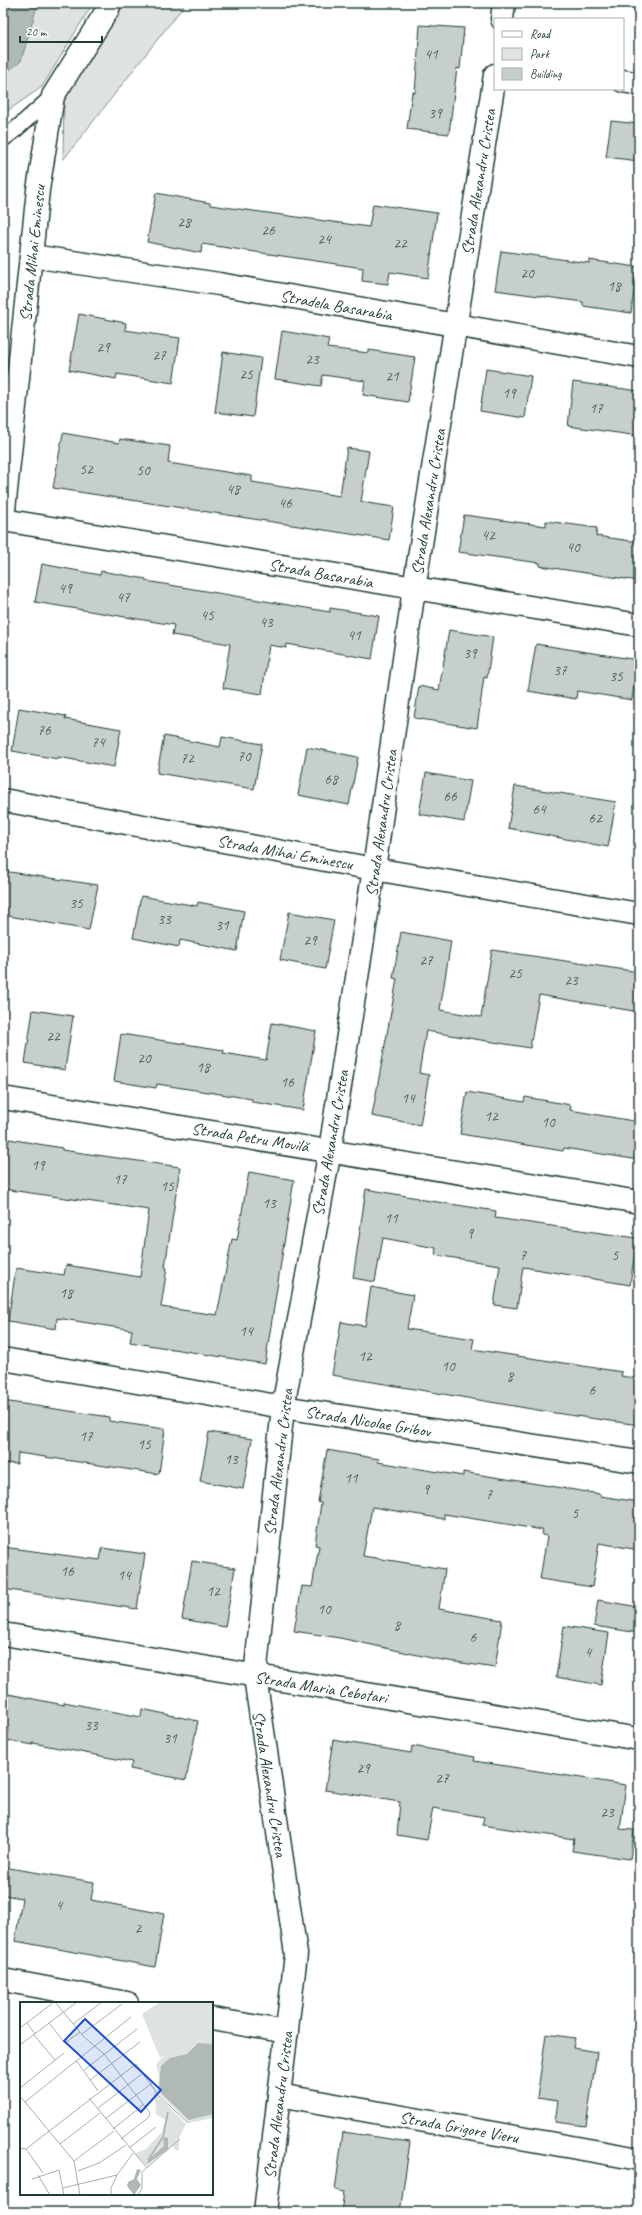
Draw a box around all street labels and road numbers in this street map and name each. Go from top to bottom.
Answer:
street label: Strada Alexandru Cristea [457,106,501,257]
street label: Strada Mihai Eminescu [15,182,50,322]
street label: Stradela Basarabia [278,285,395,326]
street label: Strada Alexandru Cristea [407,426,451,577]
street label: Strada Basarabia [267,554,376,593]
street label: Strada Alexandru Cristea [361,747,402,898]
street label: Strada Mihai Eminescu [216,830,356,875]
street label: Strada Alexandru Cristea [307,1067,354,1218]
street label: Strada Petru Movilă [190,1118,312,1157]
street label: Strada Alexandru Cristea [259,1386,298,1537]
street label: Strada Nicolae Gribov [304,1401,433,1442]
street label: Strada Maria Cebotari [253,1667,391,1709]
street label: Strada Alexandru Cristea [248,1710,292,1860]
street label: Strada Alexandru Cristea [259,2029,298,2180]
street label: Strada Grigore Vieru [398,2107,522,2149]

